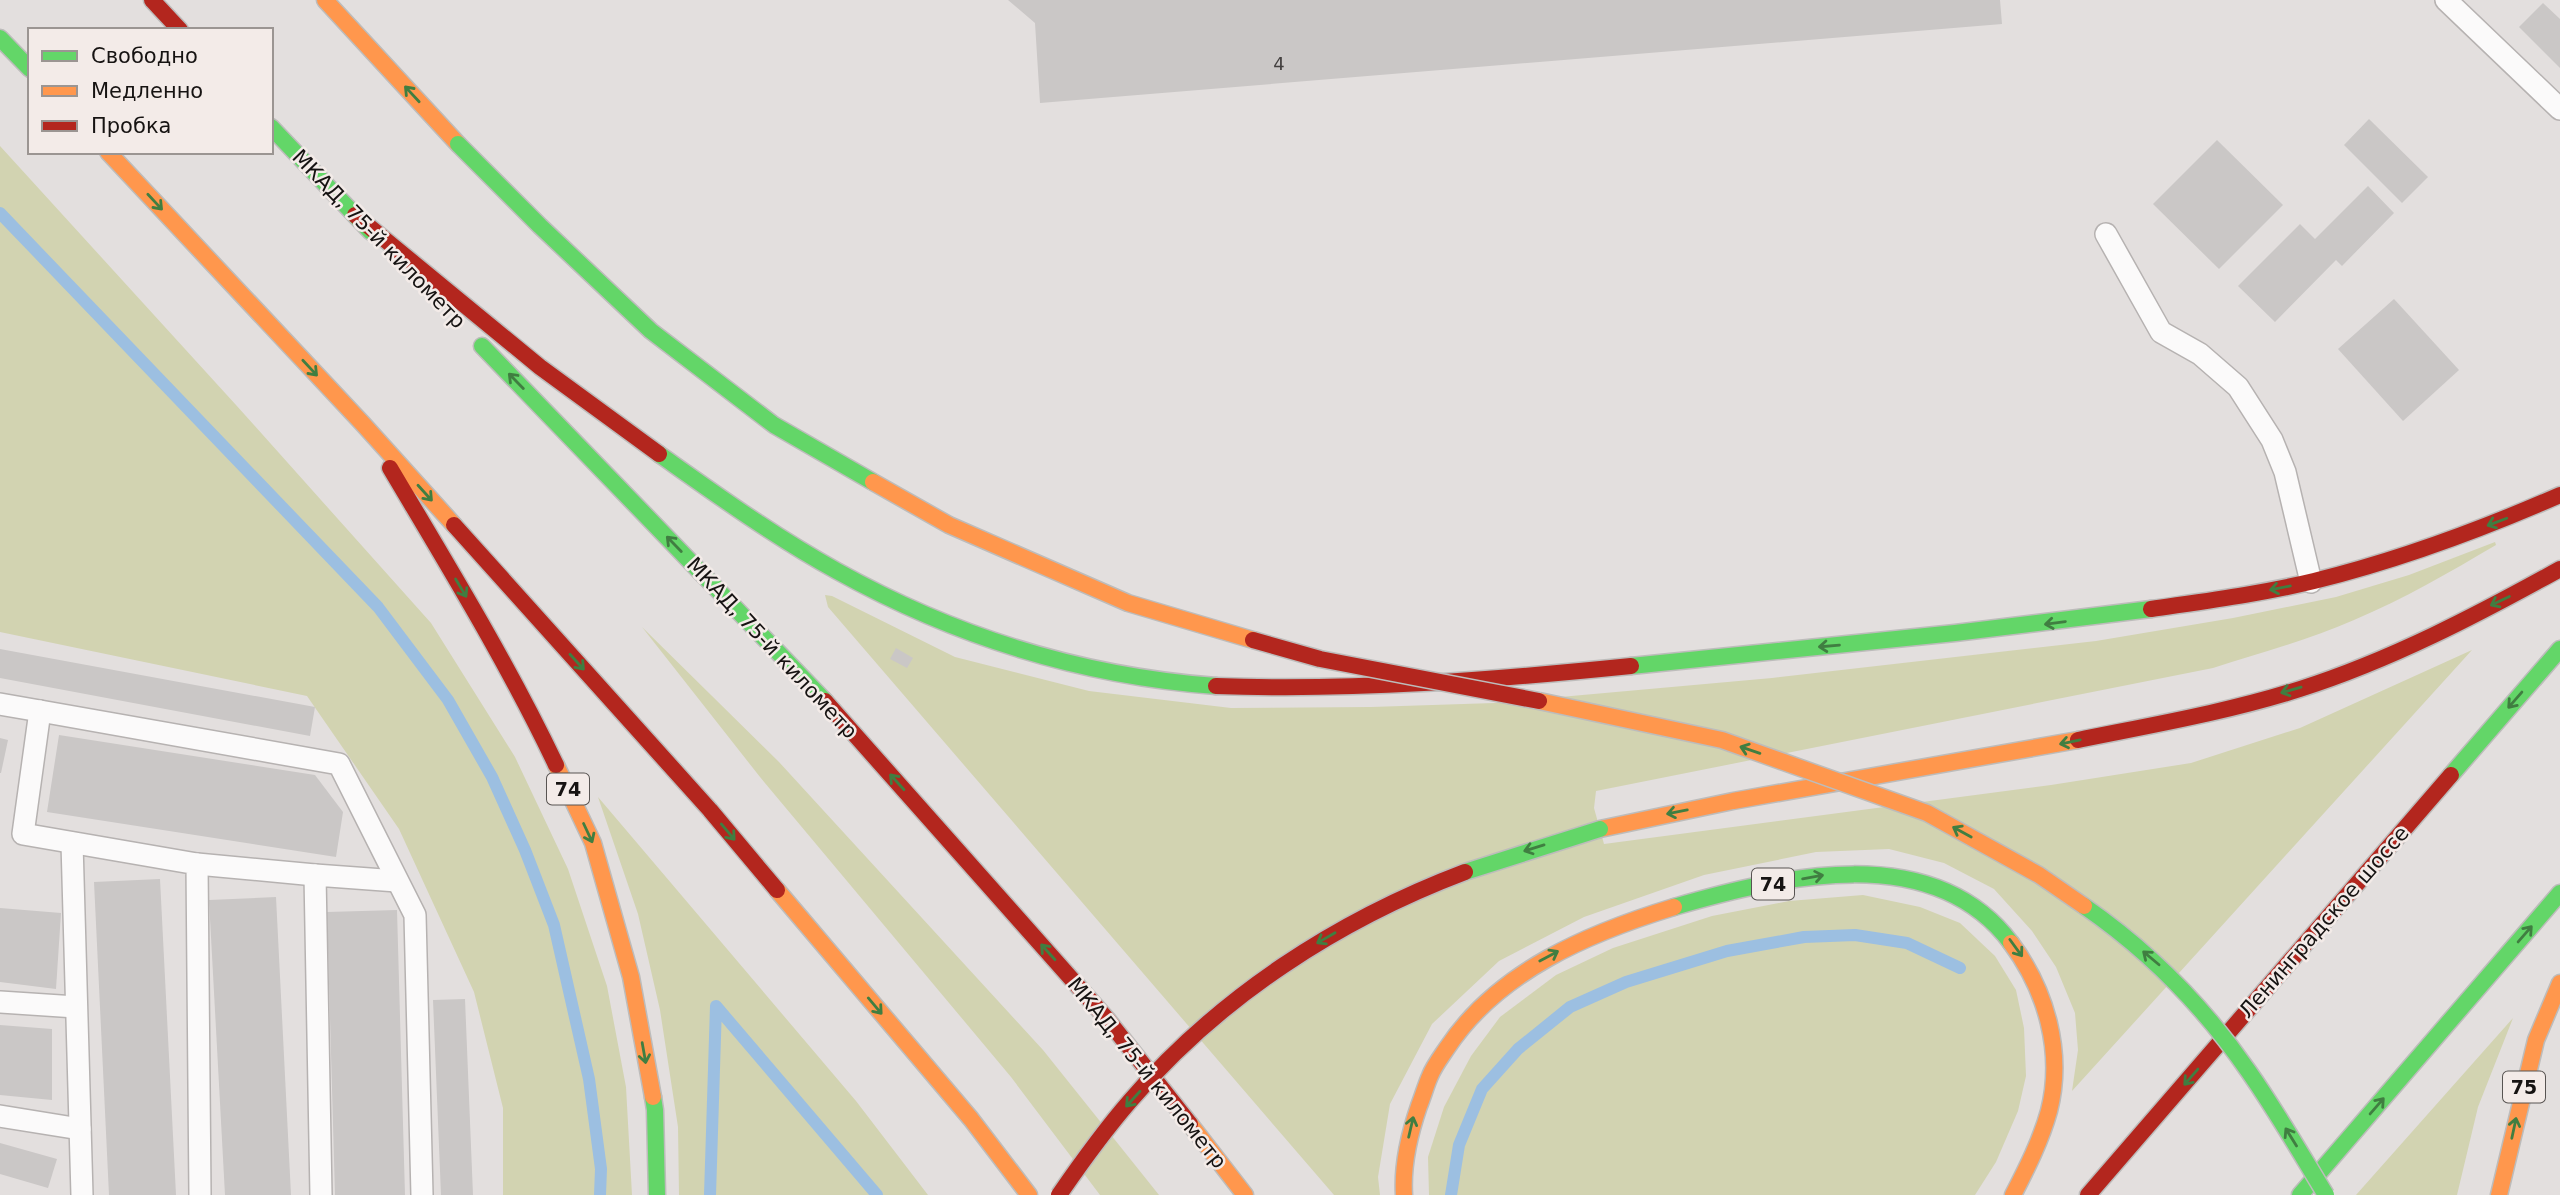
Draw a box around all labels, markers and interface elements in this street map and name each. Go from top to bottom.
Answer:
legend [28,28,273,154]
text: Свободно [91,44,198,68]
house number: 4 [1273,53,1285,74]
text: Медленно [91,79,203,103]
one-way arrow [404,85,420,103]
text: Пробка [91,114,171,138]
street label: МКАД, 75-й километр [287,145,471,333]
one-way arrow [146,193,163,210]
one-way arrow [302,359,319,376]
one-way arrow [507,373,524,390]
one-way arrow [417,484,433,502]
one-way arrow [2487,517,2509,529]
one-way arrow [666,536,683,553]
street label: МКАД, 75-й километр [682,553,862,743]
one-way arrow [454,577,468,597]
one-way arrow [2269,582,2292,595]
one-way arrow [2490,595,2511,609]
one-way arrow [2044,616,2067,629]
one-way arrow [1818,640,1841,653]
one-way arrow [569,653,585,671]
one-way arrow [2280,685,2302,698]
one-way arrow [2507,691,2523,709]
one-way arrow [2059,736,2082,750]
one-way arrow [1740,743,1762,755]
one-way arrow [889,773,905,791]
road number: 74 [547,774,589,804]
one-way arrow [1666,805,1689,819]
street label: Ленинградское шоссе [2234,821,2414,1023]
one-way arrow [582,822,595,843]
one-way arrow [720,823,736,841]
one-way arrow [1952,825,1972,839]
one-way arrow [1524,842,1546,855]
road number: 74 [1752,869,1794,900]
one-way arrow [1801,870,1824,883]
one-way arrow [2517,925,2533,943]
one-way arrow [1316,932,1337,945]
one-way arrow [2008,938,2023,957]
one-way arrow [1039,944,1056,961]
one-way arrow [1538,949,1559,963]
one-way arrow [2142,950,2160,966]
street label: МКАД, 75-й километр [1063,973,1231,1173]
one-way arrow [868,996,883,1014]
one-way arrow [638,1041,651,1064]
one-way arrow [2183,1067,2199,1085]
road number: 75 [2503,1072,2545,1102]
one-way arrow [1125,1090,1142,1107]
one-way arrow [2368,1097,2384,1115]
one-way arrow [1405,1116,1419,1139]
one-way arrow [2507,1117,2521,1140]
one-way arrow [2283,1127,2297,1147]

